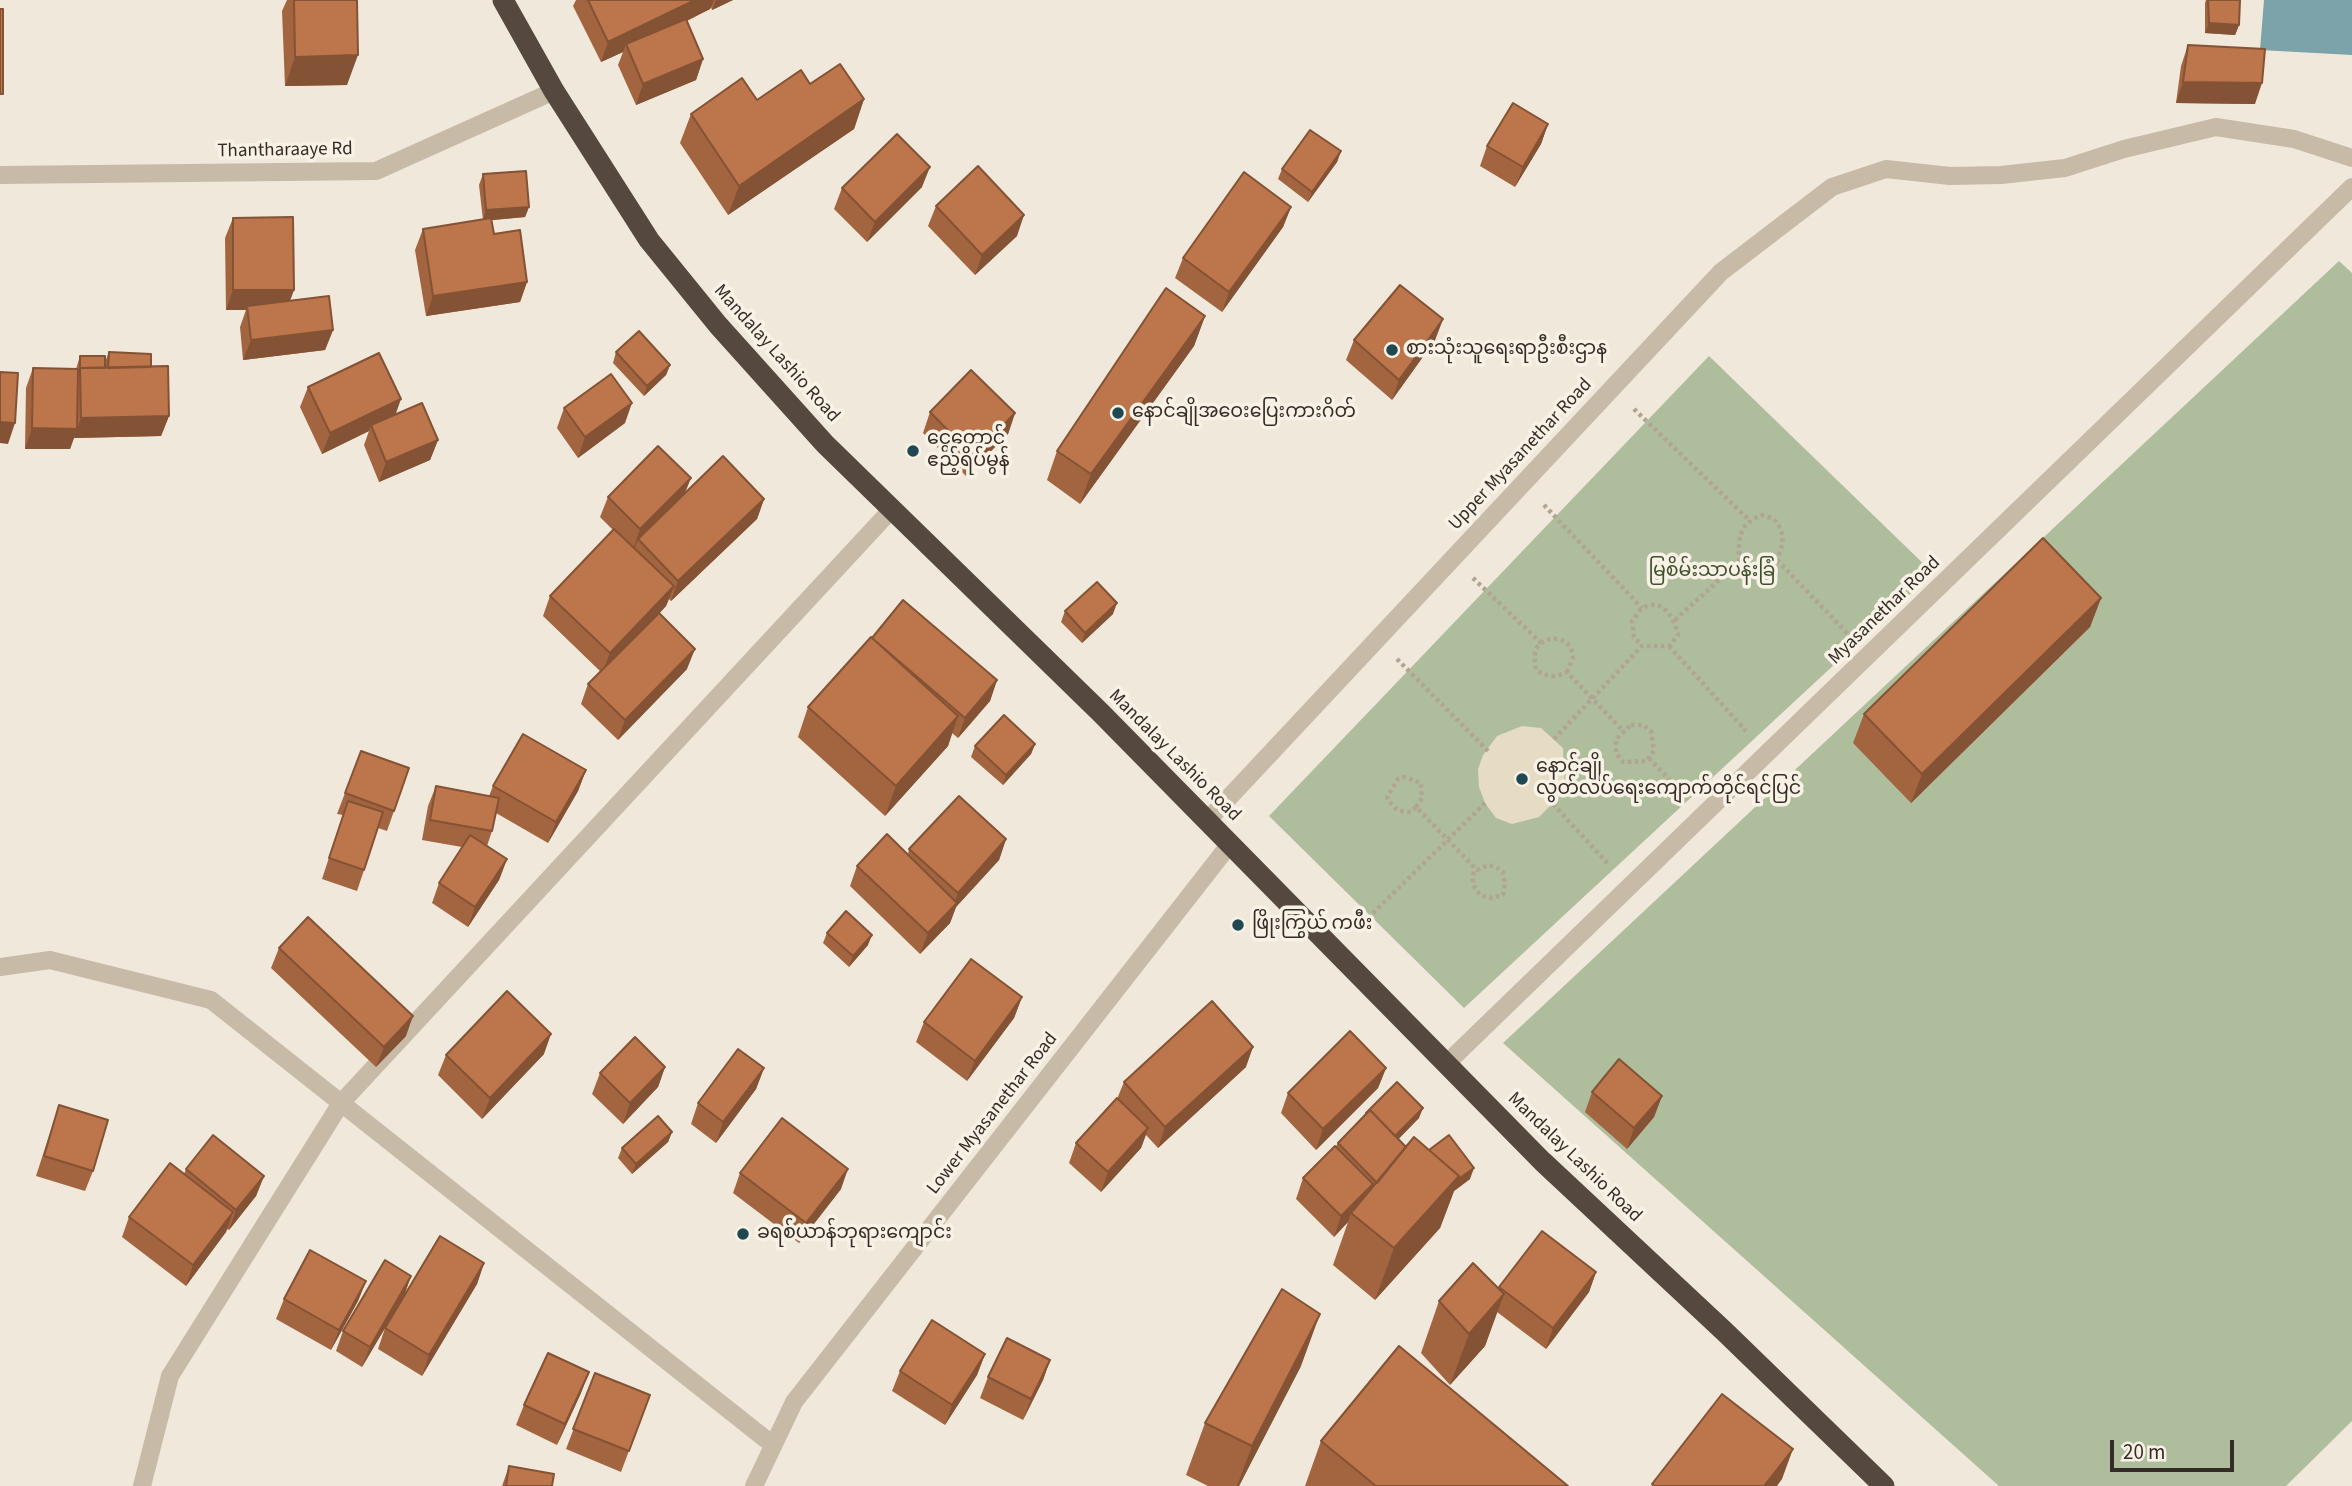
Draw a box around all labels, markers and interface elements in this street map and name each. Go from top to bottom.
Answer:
street label: Thantharaaye Rd [217,138,353,164]
street label: Mandalay Lashio Road [708,280,844,428]
place label: စားသုံးသူရေးရာဦးစီးဌာန [1406,339,1607,361]
marker: စားသုံးသူရေးရာဦးစီးဌာန [1384,342,1400,358]
street label: Upper Myasanethar Road [1445,374,1597,536]
place label: နောင်ချိုအဝေးပြေးကားဂိတ် [1132,402,1356,424]
marker: နောင်ချိုအဝေးပြေးကားဂိတ် [1110,405,1126,421]
place label: ငွေတောင် ဧည့်ရိပ်မွန် [927,429,1010,473]
marker: ငွေတောင် ဧည့်ရိပ်မွန် [905,443,921,459]
street label: Myasanethar Road [1824,552,1946,670]
park label: မြစိမ်းသာပန်းခြံ [1649,561,1775,583]
street label: Mandalay Lashio Road [1103,685,1245,827]
place label: နောင်ချို လွတ်လပ်ရေးကျောက်တိုင်ရင်ပြင် [1536,757,1801,801]
marker: နောင်ချို လွတ်လပ်ရေးကျောက်တိုင်ရင်ပြင် [1514,771,1530,787]
place label: ဖြိုးကြွယ် ကဖီး [1252,914,1372,936]
marker: ဖြိုးကြွယ် ကဖီး [1230,917,1246,933]
street label: Lower Myasanethar Road [923,1028,1063,1200]
street label: Mandalay Lashio Road [1502,1088,1646,1228]
place label: ခရစ်ယာန်ဘုရားကျောင်း [757,1223,952,1245]
marker: ခရစ်ယာန်ဘုရားကျောင်း [735,1226,751,1242]
scale bar [2114,1426,2238,1470]
text: 20 m [2123,1437,2165,1467]

